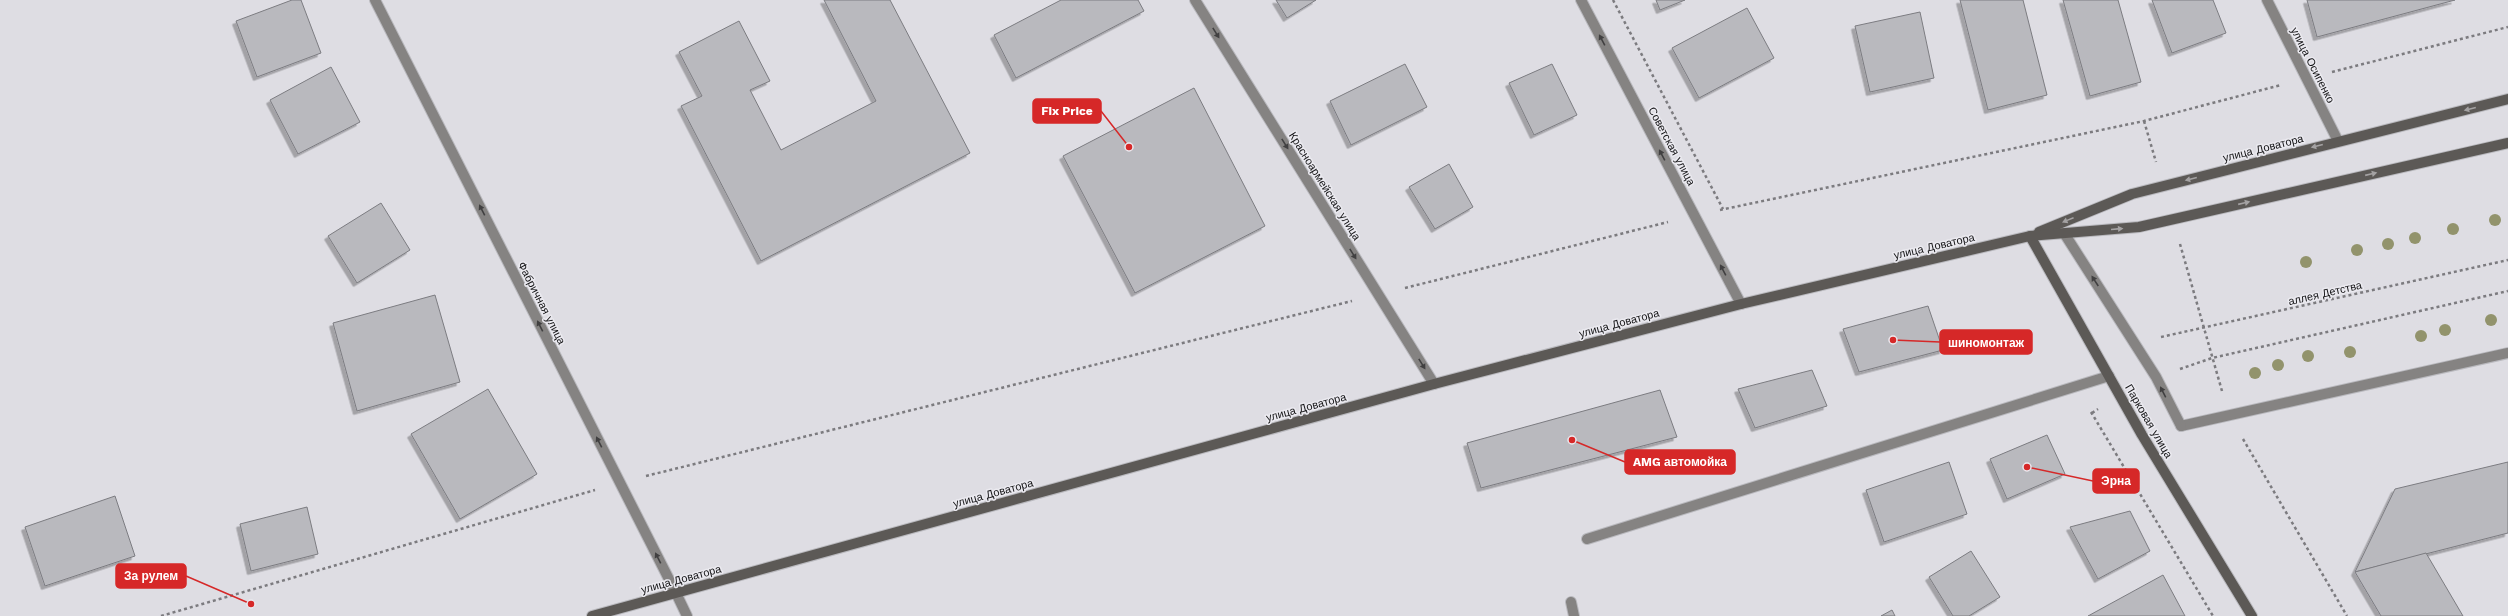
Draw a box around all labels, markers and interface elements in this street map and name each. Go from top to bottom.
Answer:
street label: улица Осипенко [2288,25,2337,105]
one-way arrow [1212,28,1220,38]
one-way arrow [1598,34,1605,46]
callout: Fix Price [1033,99,1101,123]
text: Fix Price [1041,104,1093,118]
street label: Советская улица [1645,105,1698,188]
one-way arrow [2464,106,2476,112]
street label: Красноармейская улица [1286,130,1364,243]
street label: улица Доватора [2222,132,2306,165]
one-way arrow [1281,138,1288,149]
one-way arrow [2310,144,2323,150]
one-way arrow [1659,149,1666,160]
one-way arrow [2364,171,2377,177]
one-way arrow [2185,176,2197,182]
one-way arrow [2238,200,2250,206]
one-way arrow [478,205,485,216]
one-way arrow [2061,218,2073,224]
one-way arrow [2111,225,2123,232]
street label: улица Доватора [1892,231,1977,262]
one-way arrow [1350,248,1357,260]
street label: Фабричная улица [515,260,568,347]
one-way arrow [1720,264,1726,275]
one-way arrow [2091,275,2098,287]
street label: аллея Детства [2287,278,2364,308]
street label: улица Доватора [1578,306,1662,340]
one-way arrow [537,321,544,332]
callout: шиномонтаж [1940,330,2032,354]
text: шиномонтаж [1948,336,2025,350]
one-way arrow [1418,359,1426,369]
street label: Парковая улица [2122,382,2175,461]
one-way arrow [2160,386,2166,397]
street label: улица Доватора [1265,390,1349,424]
one-way arrow [596,437,602,448]
callout: AMG автомойка [1625,450,1735,474]
text: AMG автомойка [1633,455,1727,469]
callout: Эрна [2093,469,2139,493]
text: Эрна [2101,474,2131,488]
street label: улица Доватора [952,476,1036,510]
one-way arrow [655,552,661,564]
street label: улица Доватора [640,562,724,596]
callout: За рулем [116,564,186,588]
text: За рулем [124,569,178,583]

